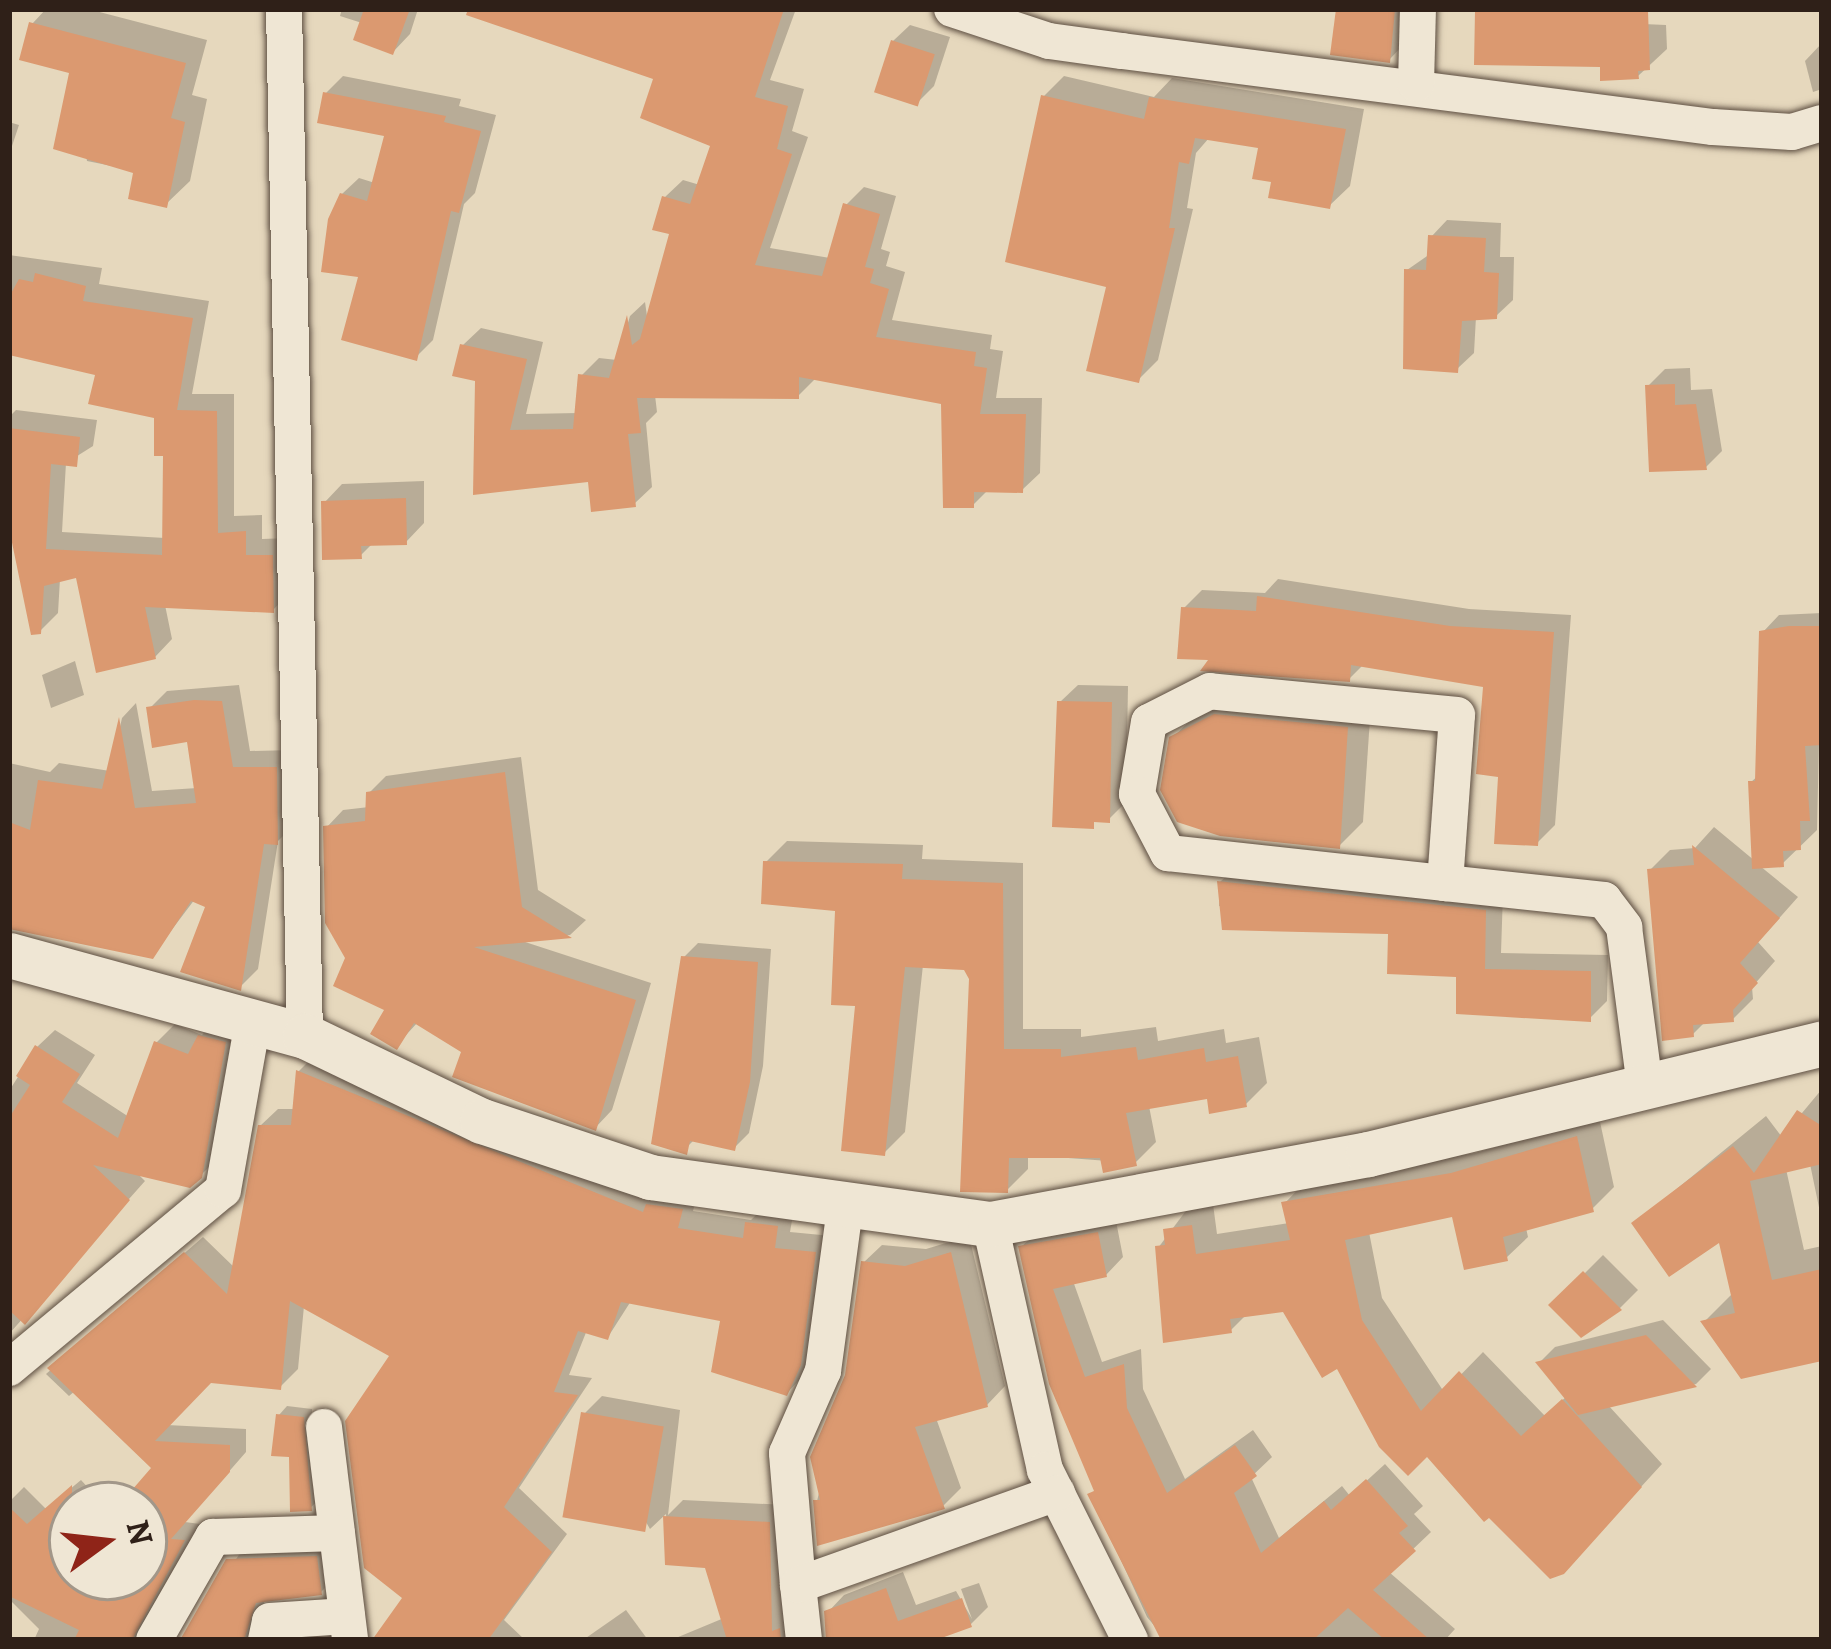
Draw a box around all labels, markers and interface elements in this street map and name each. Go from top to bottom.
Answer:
north arrow [48,1481,168,1601]
text: N [116,1515,165,1550]

